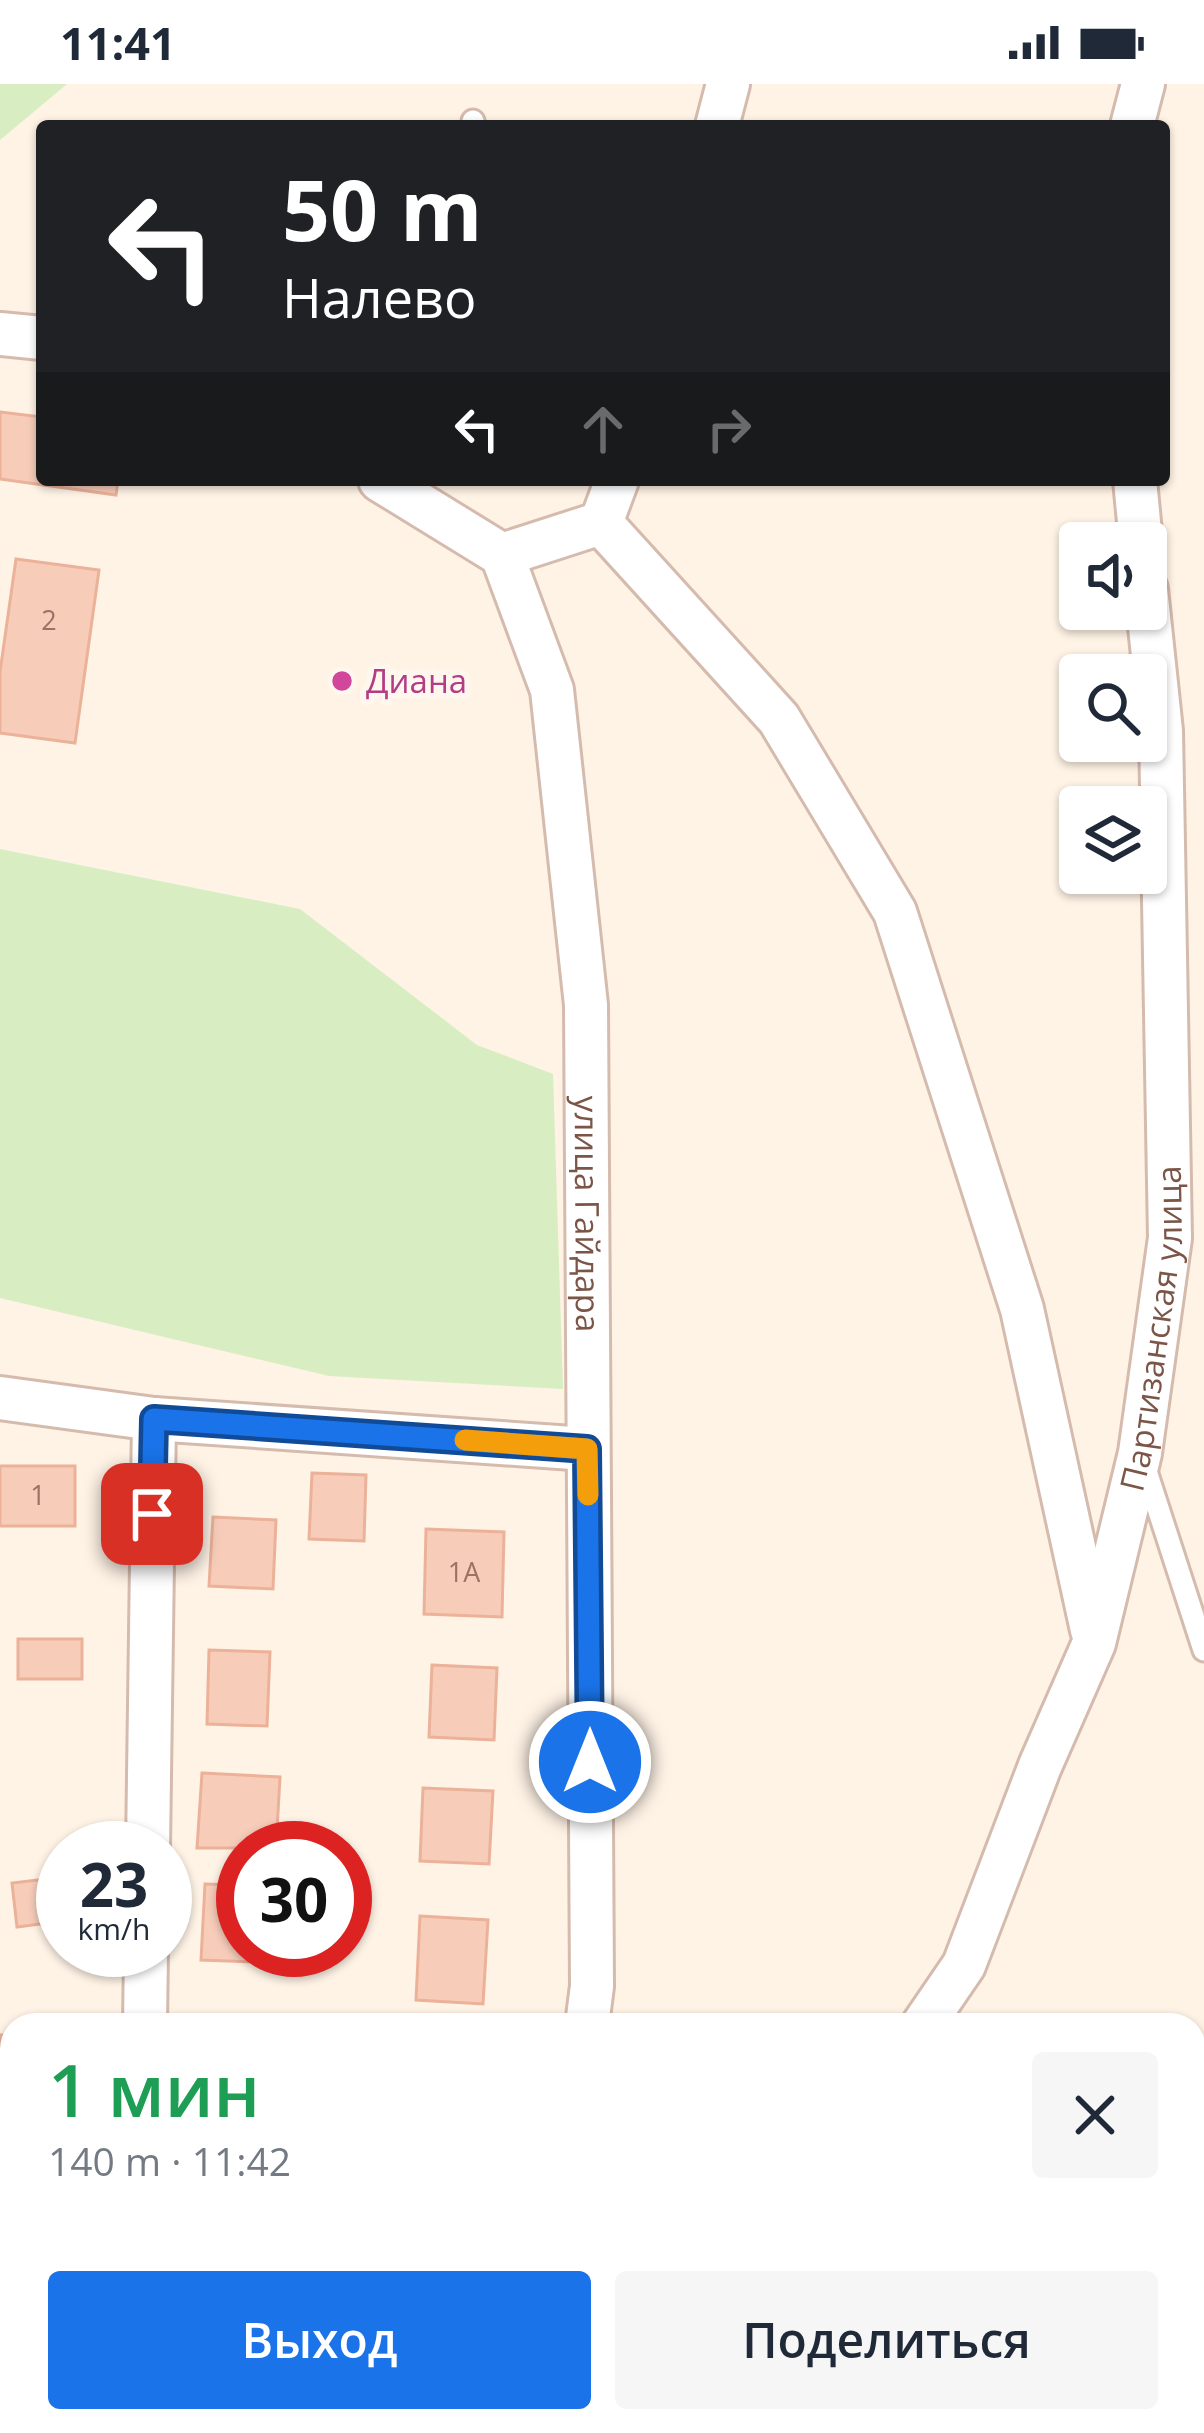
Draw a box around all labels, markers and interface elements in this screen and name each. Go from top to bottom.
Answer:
text: 11:41 [60,12,176,73]
text: 50 m [282,151,482,266]
icon: left [84,168,240,324]
text: Налево [282,260,477,334]
icon: left [444,396,510,462]
icon: ahead [570,396,636,462]
icon: right [696,396,762,462]
map controls [1059,522,1167,894]
button: sound [1059,522,1167,630]
house number: 2 [41,601,57,638]
button: search [1059,654,1167,762]
place label: Диана [366,658,467,703]
marker: Диана [329,668,355,694]
button: layers [1059,786,1167,894]
street label: улица Гайдара [565,1096,611,1332]
street label: Партизанская улица [1109,1165,1192,1496]
pin [101,1463,203,1565]
house number: 1 [30,1476,46,1513]
icon: arrive [119,1481,185,1547]
house number: 1А [448,1553,481,1590]
position arrow [527,1699,653,1825]
speed limit sign: 30 [216,1821,372,1977]
text: 23 [80,1843,148,1925]
text: km/h [78,1908,150,1949]
text: 1 мин [48,2040,260,2138]
button: close [1032,2052,1158,2178]
text: 140 m · 11:42 [48,2134,291,2187]
button: Выход [48,2271,591,2409]
button: Поделиться [615,2271,1158,2409]

